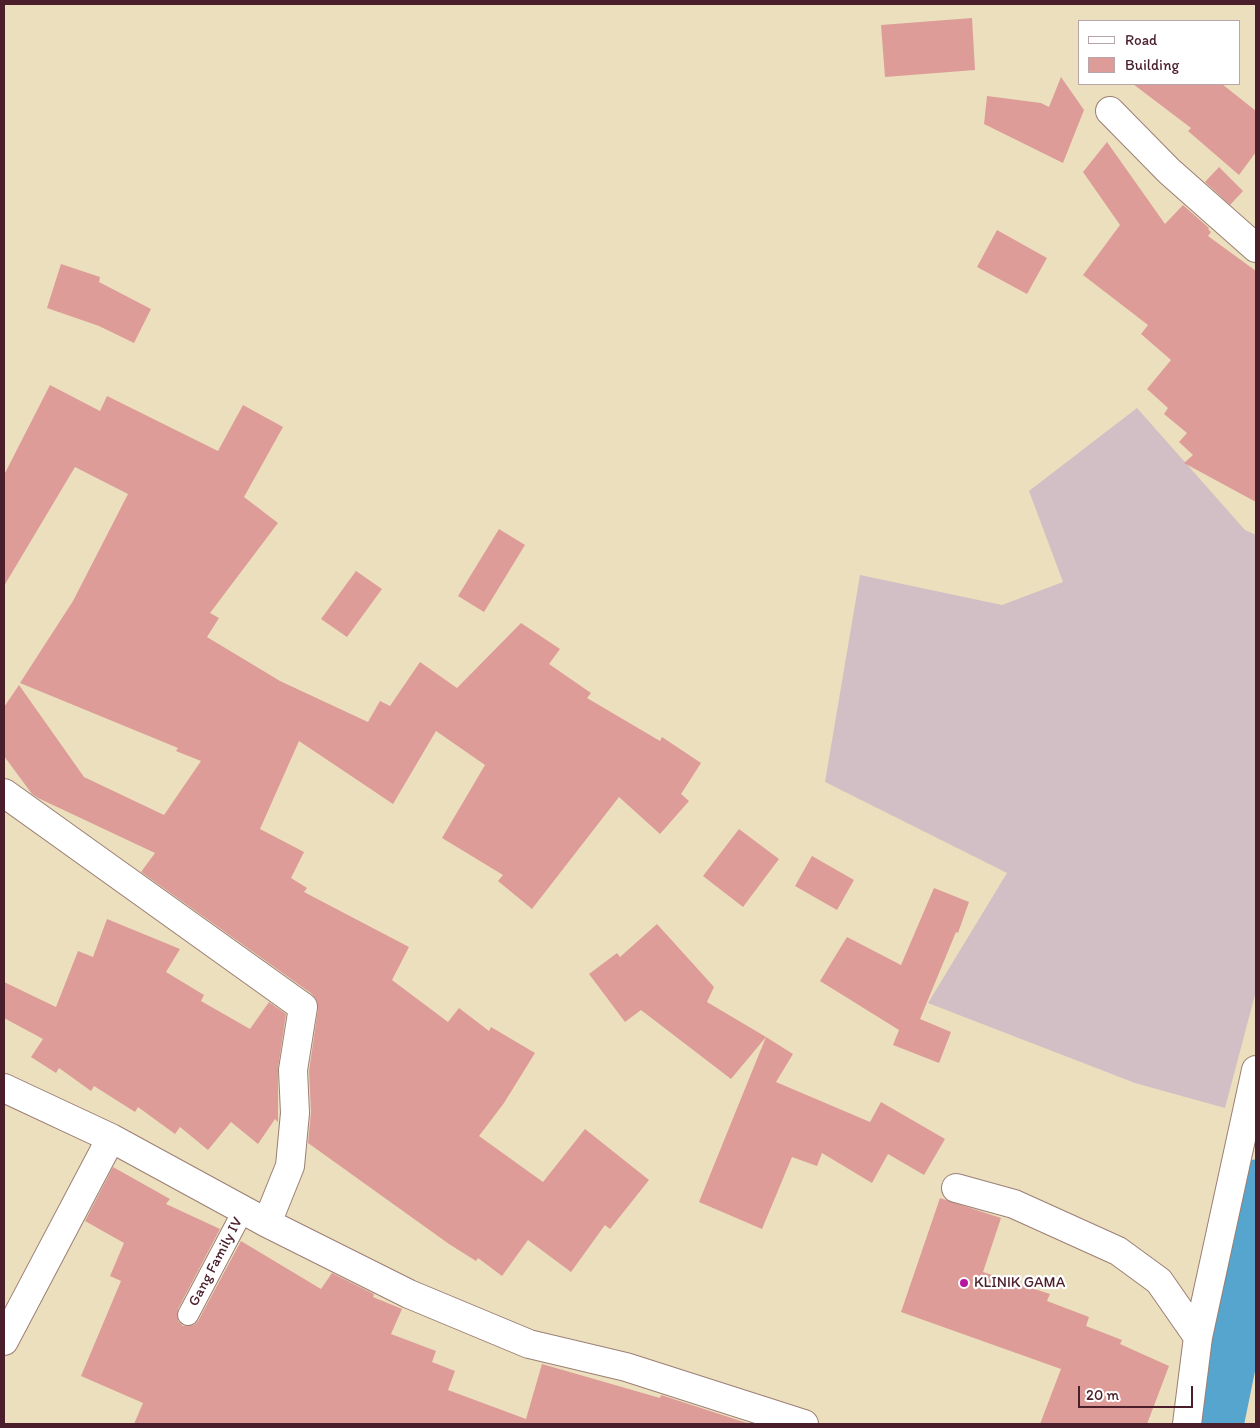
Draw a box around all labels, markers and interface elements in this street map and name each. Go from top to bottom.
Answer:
legend [1078,20,1240,85]
text: Road [1125,31,1157,49]
text: Building [1125,56,1179,74]
street label: Gang Family IV [185,1214,247,1310]
place label: KLINIK GAMA [974,1274,1065,1292]
marker: KLINIK GAMA [958,1277,970,1289]
scale bar [1080,1376,1195,1408]
text: 20 m [1086,1386,1119,1404]

